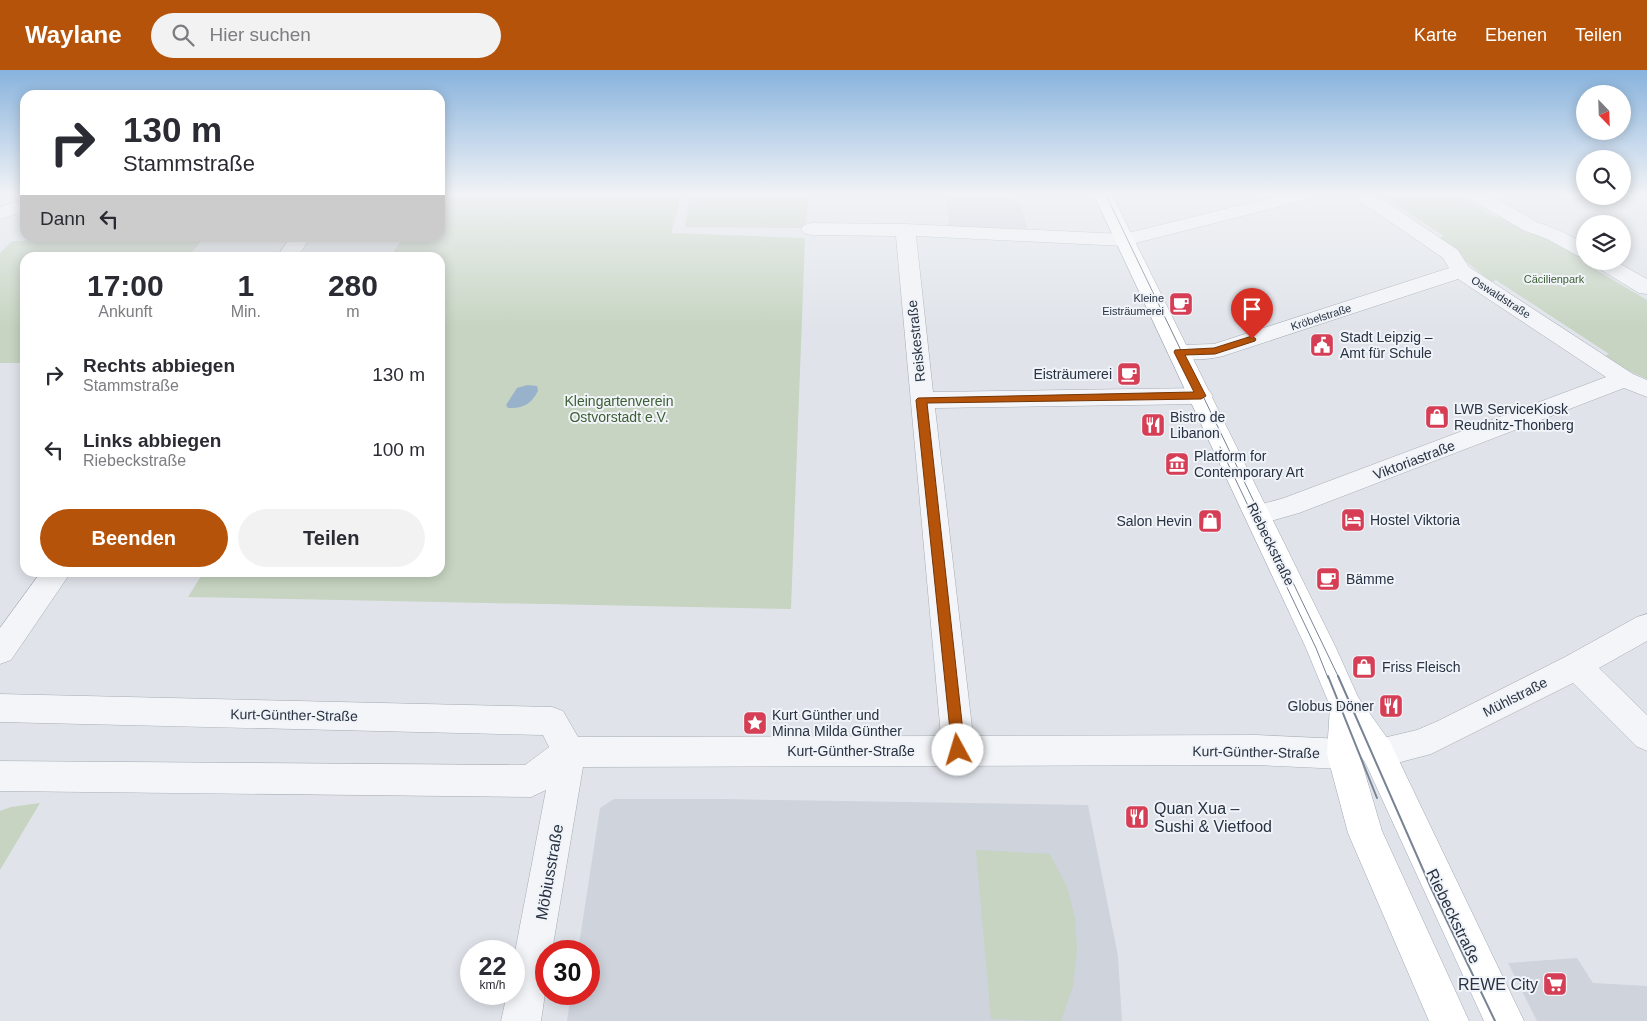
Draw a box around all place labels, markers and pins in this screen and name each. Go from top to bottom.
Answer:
pin [1231,288,1273,339]
cafe icon: Kleine Eisträumerei [1168,291,1194,317]
place label: Kleine Eisträumerei [1102,292,1164,317]
place label: Stadt Leipzig – Amt für Schule [1340,329,1433,361]
public building icon: Stadt Leipzig – Amt für Schule [1309,332,1335,358]
cafe icon: Eisträumerei [1116,361,1142,387]
place label: Eisträumerei [1033,366,1112,382]
place label: LWB ServiceKiosk Reudnitz-Thonberg [1454,401,1574,433]
shop icon: LWB ServiceKiosk Reudnitz-Thonberg [1424,404,1450,430]
place label: Bistro de Libanon [1170,409,1225,441]
restaurant icon: Bistro de Libanon [1140,412,1166,438]
place label: Platform for Contemporary Art [1194,448,1304,480]
museum icon: Platform for Contemporary Art [1164,451,1190,477]
hotel icon: Hostel Viktoria [1340,507,1366,533]
shop icon: Salon Hevin [1197,508,1223,534]
place label: Hostel Viktoria [1370,512,1460,528]
place label: Salon Hevin [1117,513,1192,529]
cafe icon: Bämme [1315,566,1341,592]
place label: Bämme [1346,571,1394,587]
shop icon: Friss Fleisch [1351,654,1377,680]
place label: Friss Fleisch [1382,659,1461,675]
restaurant icon: Globus Döner [1378,693,1404,719]
place label: Globus Döner [1288,698,1374,714]
place label: Kurt Günther und Minna Milda Günther [772,707,902,739]
place icon: Kurt Günther und Minna Milda Günther [742,710,768,736]
place label: Quan Xua – Sushi & Vietfood [1154,800,1272,835]
restaurant icon: Quan Xua – Sushi & Vietfood [1124,804,1150,830]
supermarket icon: REWE City [1542,971,1568,997]
place label: REWE City [1458,976,1538,993]

